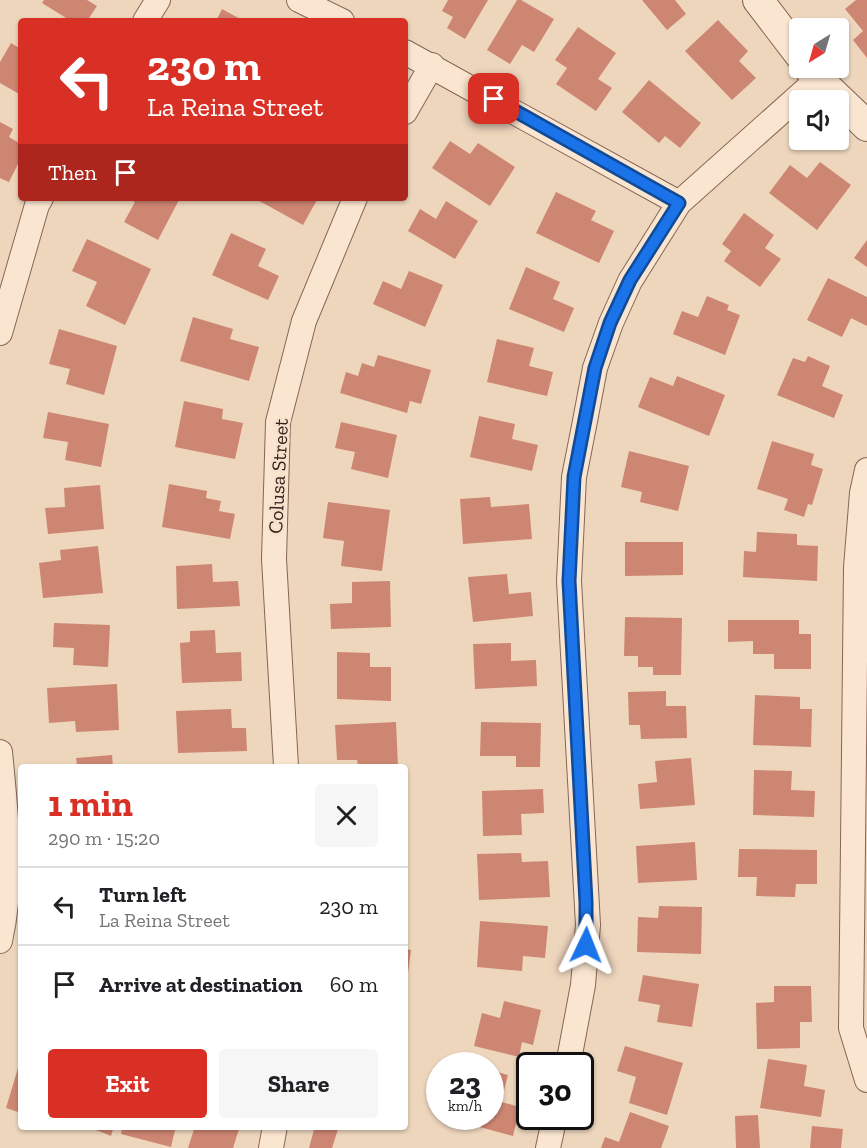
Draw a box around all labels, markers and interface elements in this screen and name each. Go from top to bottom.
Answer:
north arrow [789,18,849,78]
map controls [789,18,849,150]
text: 230 m [147,40,261,91]
icon: left [48,42,126,120]
pin [468,73,519,124]
icon: arrive [477,82,510,115]
button: sound [789,90,849,150]
text: La Reina Street [147,91,323,123]
icon: arrive [109,156,142,189]
text: Then [48,159,97,186]
street label: Colusa Street [263,417,293,534]
text: 1 min [48,782,133,825]
button: close [315,784,378,847]
text: 290 m · 15:20 [48,826,160,850]
text: Turn left [99,881,186,908]
icon: left [48,890,81,923]
text: 230 m [319,893,378,920]
text: La Reina Street [99,908,230,932]
position arrow [554,913,618,977]
icon: arrive [48,968,81,1001]
text: Arrive at destination [99,971,302,998]
text: 60 m [330,971,378,998]
button: Exit [48,1049,207,1118]
button: Share [219,1049,378,1118]
speed limit sign: 30 [516,1052,594,1130]
text: 23 [449,1066,481,1102]
text: km/h [448,1097,482,1115]

